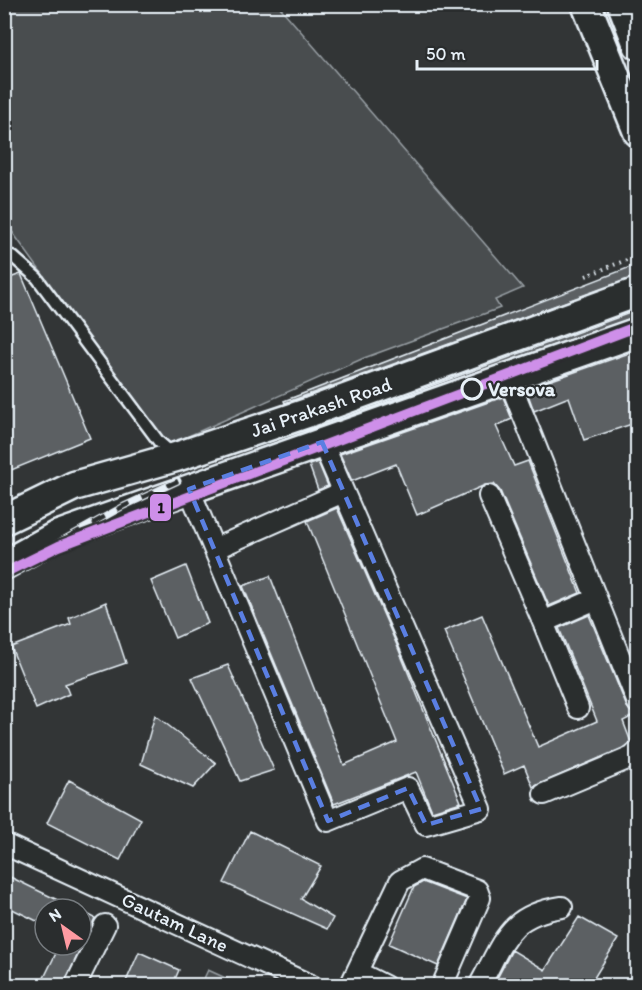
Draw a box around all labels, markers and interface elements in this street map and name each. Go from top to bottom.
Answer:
scale bar [417,33,597,71]
text: 50 m [426,43,466,65]
street label: Jai Prakash Road [247,372,395,442]
place label: Versova [488,377,556,401]
marker: Versova [461,378,483,400]
line badge: 1 [149,493,172,522]
text: 1 [157,498,165,517]
street label: Gautam Lane [118,887,232,957]
north arrow [33,897,93,957]
text: N [45,904,65,926]

